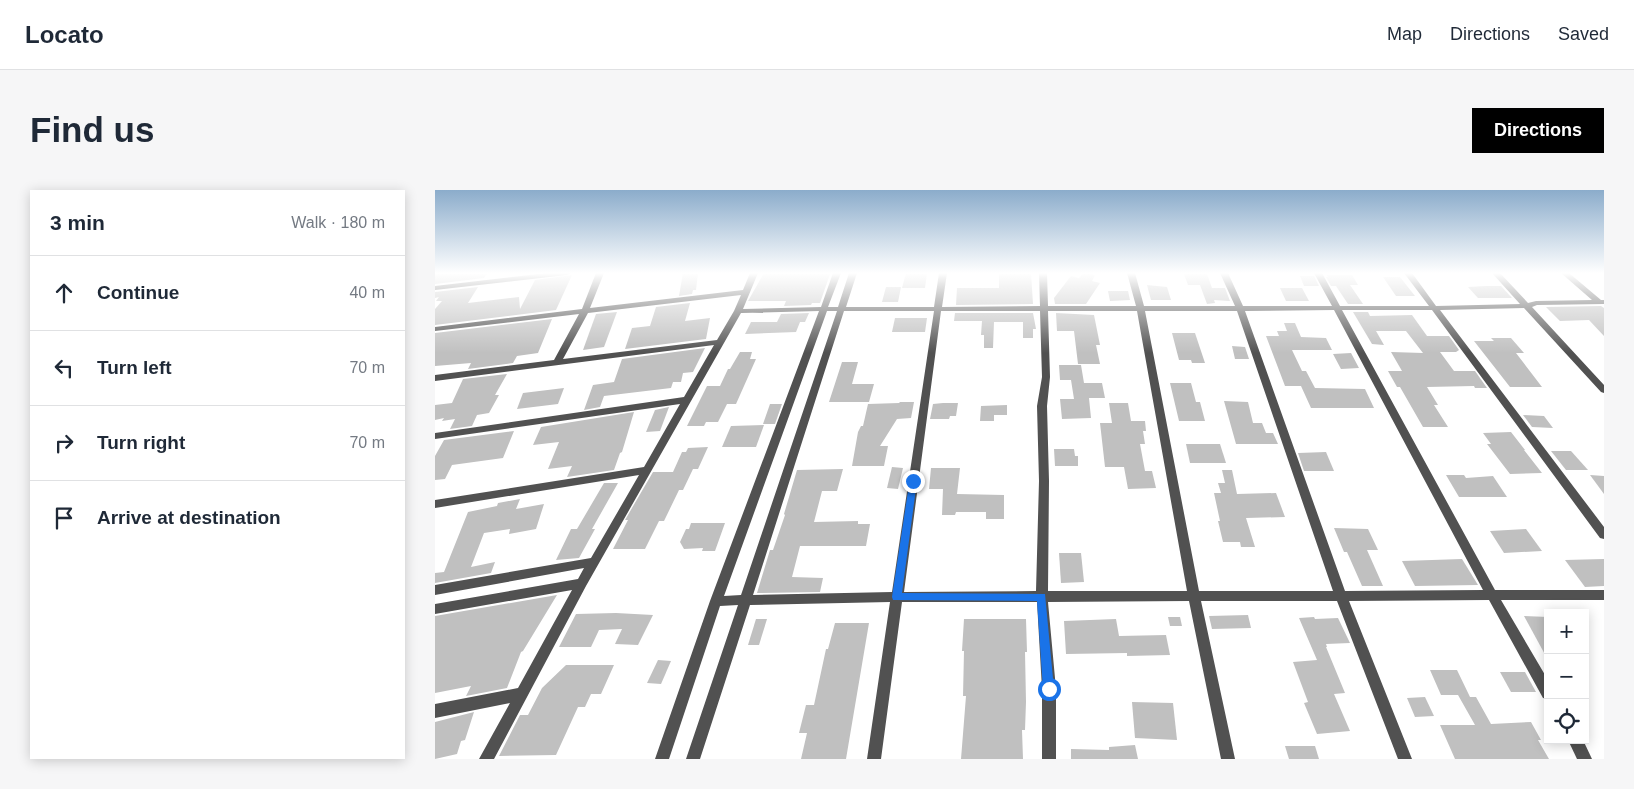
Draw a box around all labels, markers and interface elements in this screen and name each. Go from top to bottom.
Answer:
text: Locato [25,21,104,48]
text: Map [1387,24,1422,44]
text: Directions [1450,24,1530,44]
text: Saved [1558,24,1609,44]
button: Directions [1472,108,1604,153]
text: Find us [30,110,154,149]
text: 3 min [50,211,105,234]
text: Walk · 180 m [291,214,385,231]
icon: ahead [50,279,78,307]
text: Continue [97,282,179,303]
text: 40 m [349,284,385,301]
icon: left [50,354,78,382]
text: Turn left [97,357,172,378]
text: 70 m [349,359,385,376]
icon: right [50,429,78,457]
text: Turn right [97,432,185,453]
text: 70 m [349,434,385,451]
route end [902,470,925,493]
icon: arrive [50,504,78,532]
text: Arrive at destination [97,507,281,528]
map controls [1544,609,1589,744]
button: + [1544,609,1589,654]
button: − [1544,654,1589,699]
route start [1038,678,1061,701]
button: locate [1544,699,1589,744]

